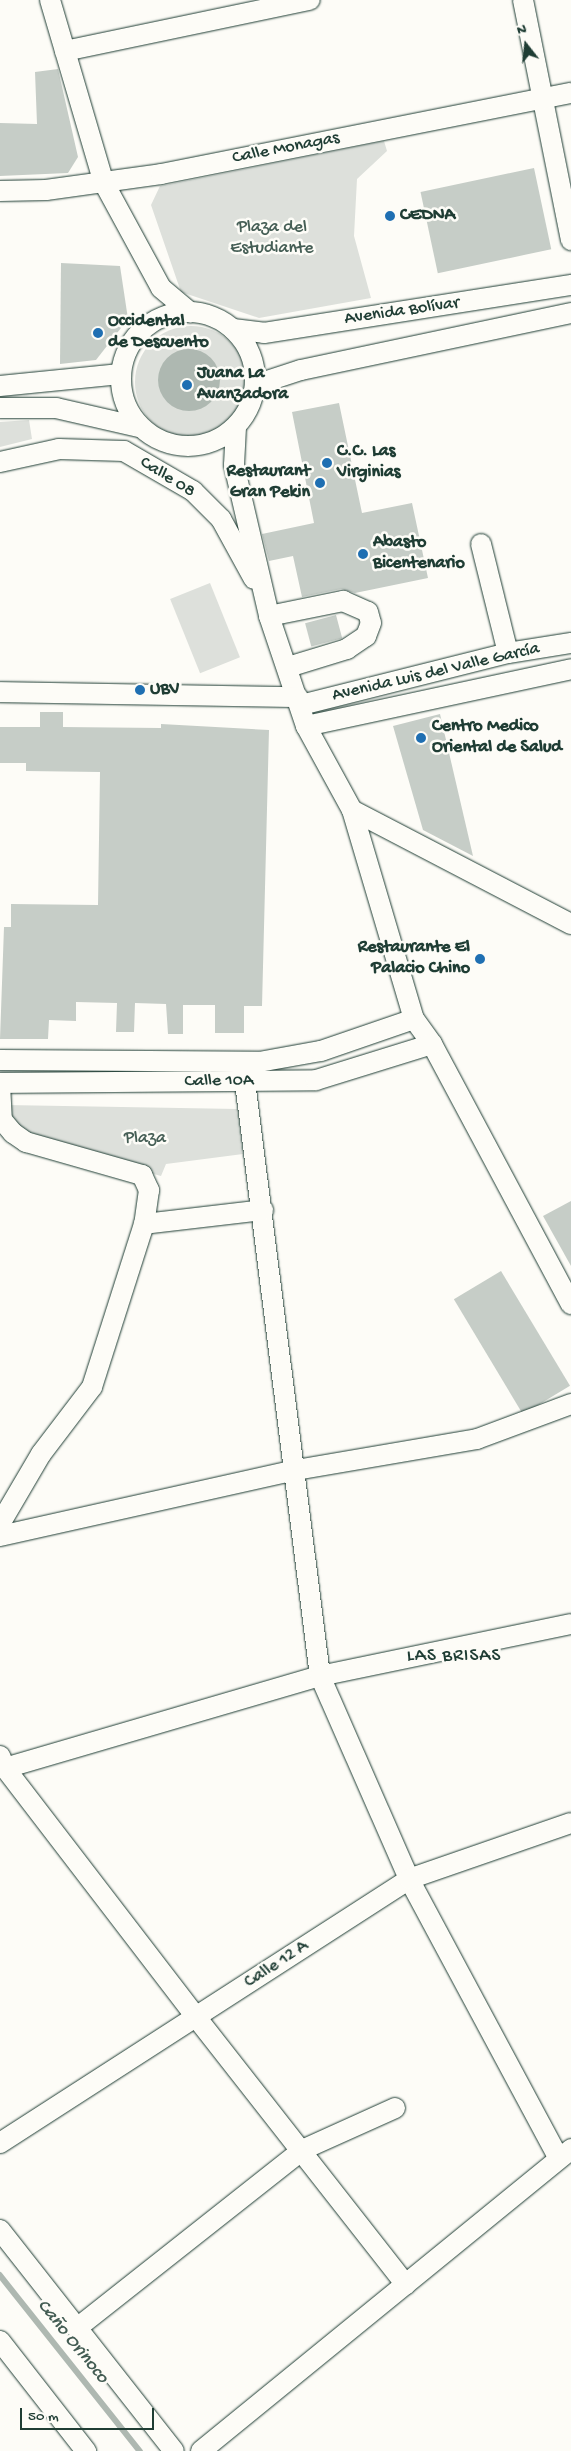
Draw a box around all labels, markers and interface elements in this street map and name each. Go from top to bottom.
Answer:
north arrow [501,20,551,70]
text: N [515,21,528,40]
street label: Calle Monagas [231,128,341,170]
place label: CEDNA [400,205,455,227]
marker: CEDNA [384,210,396,222]
park label: Plaza del Estudiante [230,218,314,260]
street label: Avenida Bolívar [343,293,461,331]
place label: Occidental de Descuento [108,312,209,354]
marker: Occidental de Descuento [92,327,104,339]
place label: Juana La Avanzadora [197,364,288,406]
marker: Juana La Avanzadora [181,379,193,391]
place label: C.C. Las Virginias [337,442,401,484]
street label: Calle 08 [135,453,199,503]
marker: C.C. Las Virginias [321,457,333,469]
place label: Restaurant Gran Pekin [227,462,310,504]
marker: Restaurant Gran Pekin [314,477,326,489]
place label: Abasto Bicentenario [373,533,465,576]
marker: Abasto Bicentenario [357,548,369,560]
street label: Avenida Luis del Valle García [330,639,542,707]
place label: UBV [150,679,180,701]
marker: UBV [134,684,146,696]
place label: Centro Medico Oriental de Salud [432,717,562,760]
marker: Centro Medico Oriental de Salud [414,731,428,745]
place label: Restaurante El Palacio Chino [358,938,470,981]
marker: Restaurante El Palacio Chino [474,953,486,965]
street label: Calle 10A [184,1071,254,1093]
park label: Plaza [124,1128,166,1150]
district label: LAS BRISAS [405,1646,503,1668]
street label: Calle 12 A [241,1936,313,1994]
water label: Caño Orinoco [31,2295,113,2389]
scale bar [22,2398,156,2430]
text: 50 m [28,2408,59,2426]

